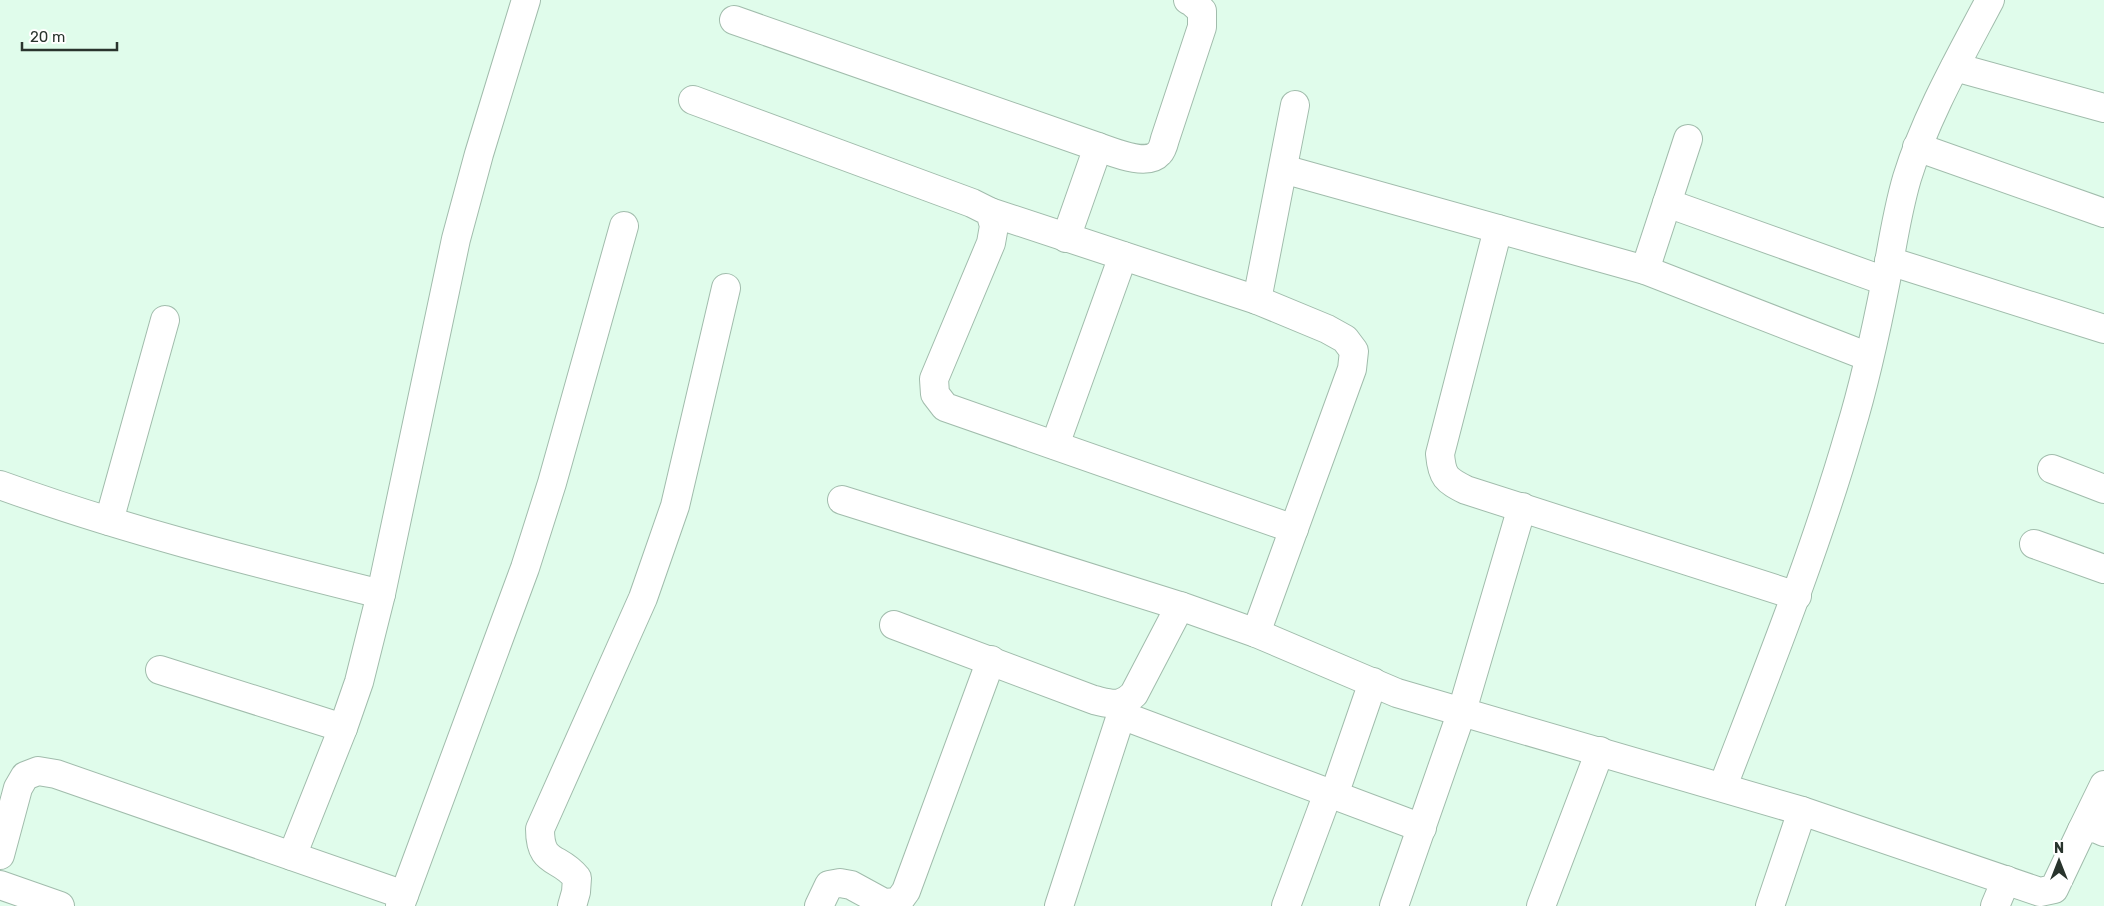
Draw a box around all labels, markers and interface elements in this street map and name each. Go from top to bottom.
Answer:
scale bar [22,20,118,52]
text: 20 m [30,28,65,46]
north arrow [2034,836,2084,886]
text: N [2054,840,2064,857]

